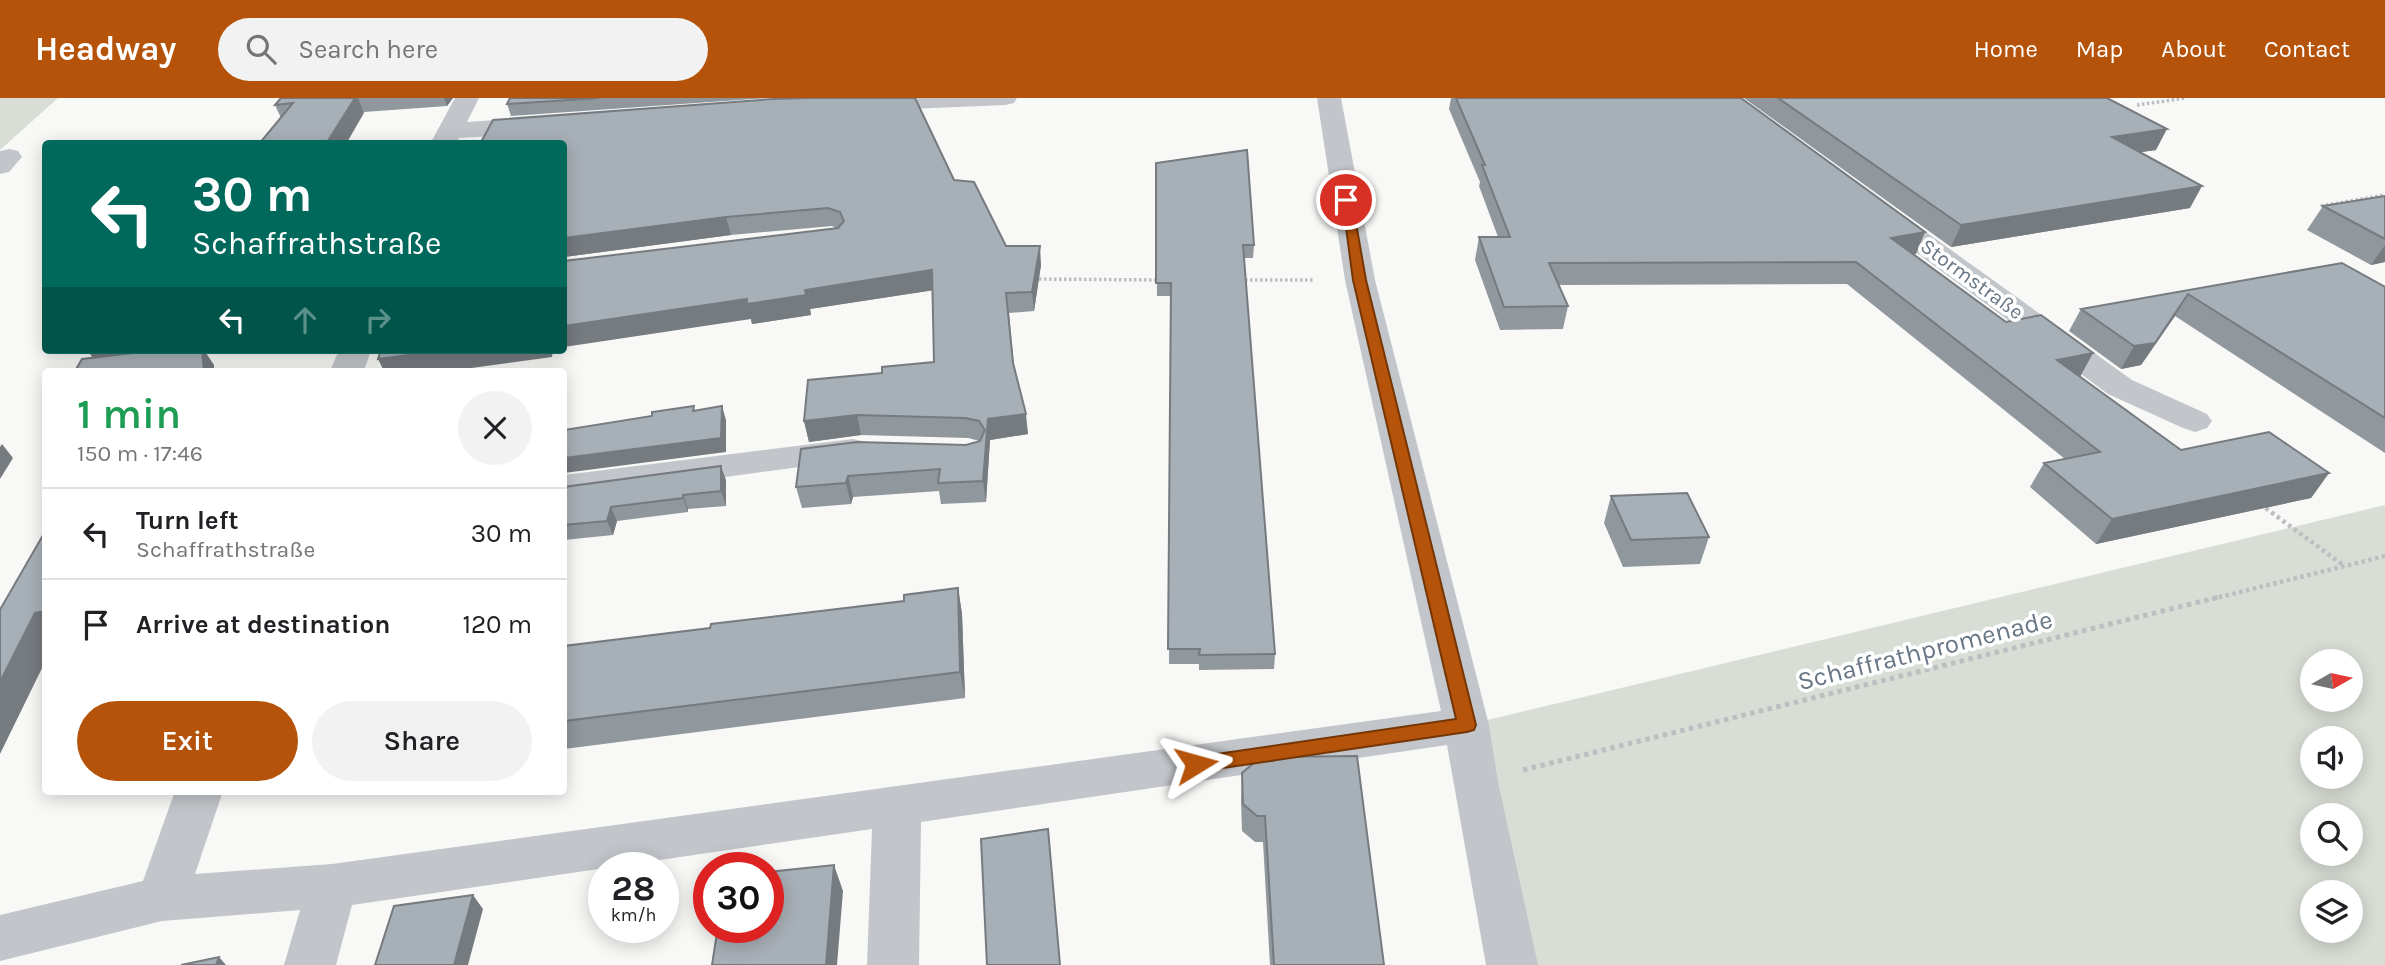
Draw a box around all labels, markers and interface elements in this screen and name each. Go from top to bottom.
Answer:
search box [218,18,708,81]
text: Headway [35,30,176,68]
icon: search [242,30,280,68]
text: Search here [298,34,438,65]
text: Home [1974,35,2038,63]
text: Map [2076,35,2123,63]
text: About [2161,35,2226,63]
text: Contact [2264,35,2350,63]
text: 30 m [192,166,312,223]
icon: left [77,168,168,259]
pin [1316,170,1376,230]
icon: arrive [1327,181,1365,219]
text: Schaffrathstraße [192,225,441,262]
street label: Stormstraße [1916,234,2028,324]
icon: left [213,301,251,339]
icon: ahead [286,301,324,339]
icon: right [359,301,397,339]
text: 1 min [77,389,181,439]
button: close [458,391,532,465]
text: 150 m · 17:46 [77,440,203,467]
text: Turn left [136,505,238,536]
icon: left [77,515,115,553]
text: 30 m [471,518,532,549]
text: Schaffrathstraße [136,536,315,563]
street label: Schaffrathpromenade [1795,604,2056,697]
icon: arrive [77,606,115,644]
text: Arrive at destination [136,609,390,640]
text: 120 m [462,609,532,640]
north arrow [2300,649,2362,712]
map controls [2300,649,2363,943]
button: Exit [77,701,298,781]
button: Share [312,701,532,781]
button: sound [2300,726,2363,789]
position arrow [1159,727,1233,801]
button: search [2300,803,2363,866]
speed limit sign: 30 [693,852,784,943]
text: 28 [612,868,655,909]
button: layers [2300,880,2363,943]
text: km/h [611,904,656,926]

